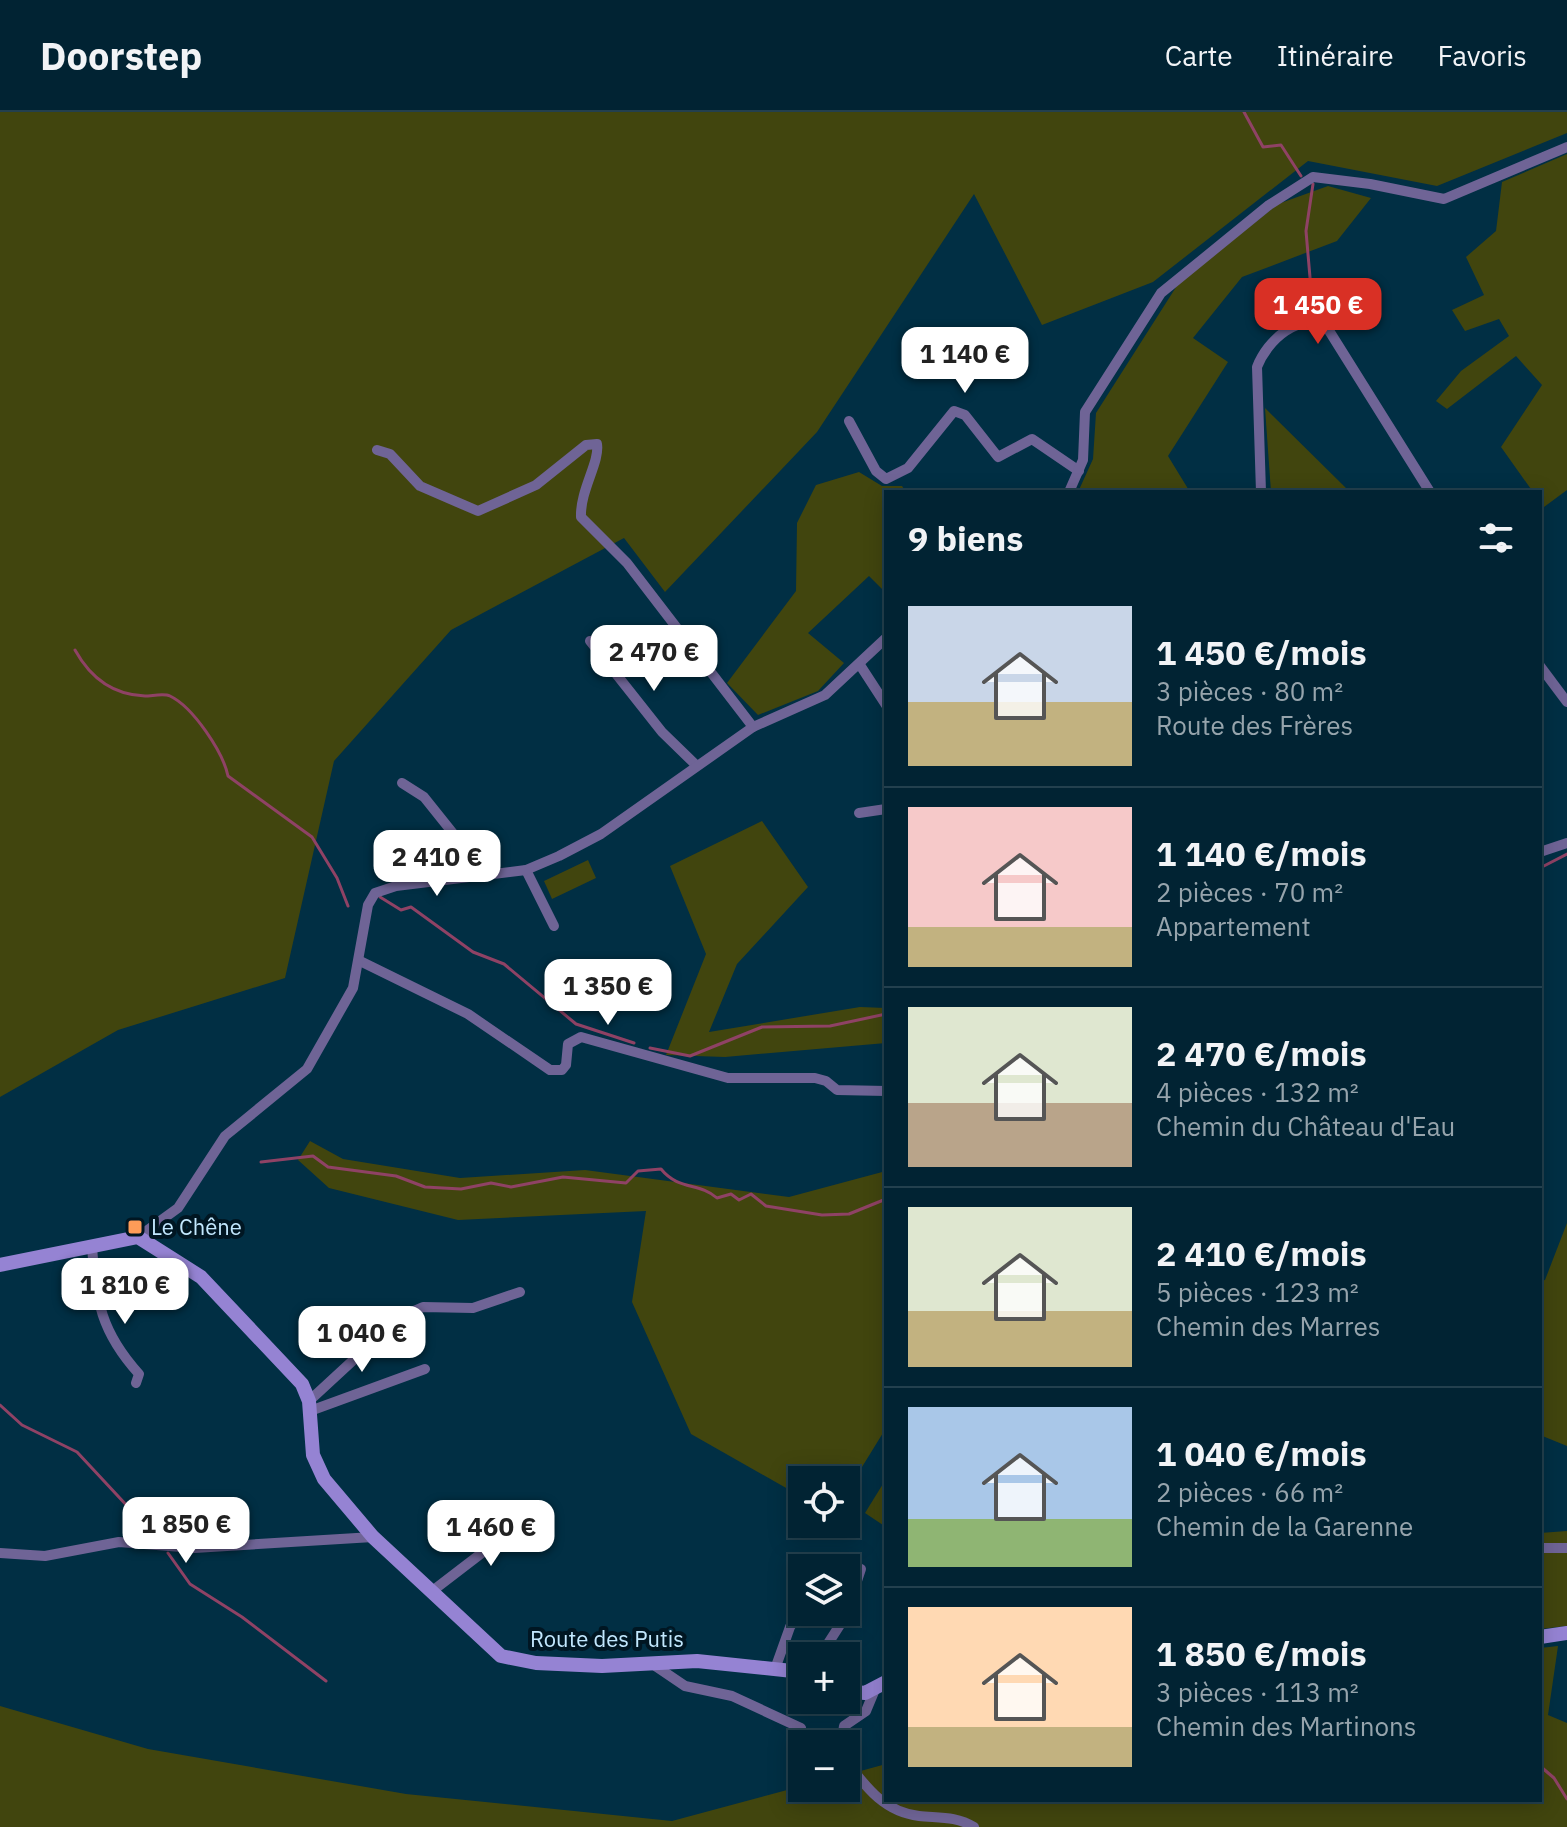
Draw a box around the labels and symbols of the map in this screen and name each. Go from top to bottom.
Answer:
pin: 1 450 € [1244,278,1392,346]
pin: 1 140 € [891,327,1039,395]
pin: 2 470 € [580,625,728,693]
pin: 2 410 € [363,830,511,898]
pin: 1 350 € [534,959,682,1027]
place label: Le Chêne [151,1212,242,1241]
marker: Le Chêne [126,1218,144,1236]
pin: 1 810 € [51,1258,199,1326]
pin: 1 040 € [288,1306,436,1374]
pin: 1 850 € [112,1497,260,1565]
pin: 1 460 € [417,1500,565,1568]
street label: Route des Putis [530,1624,684,1653]

